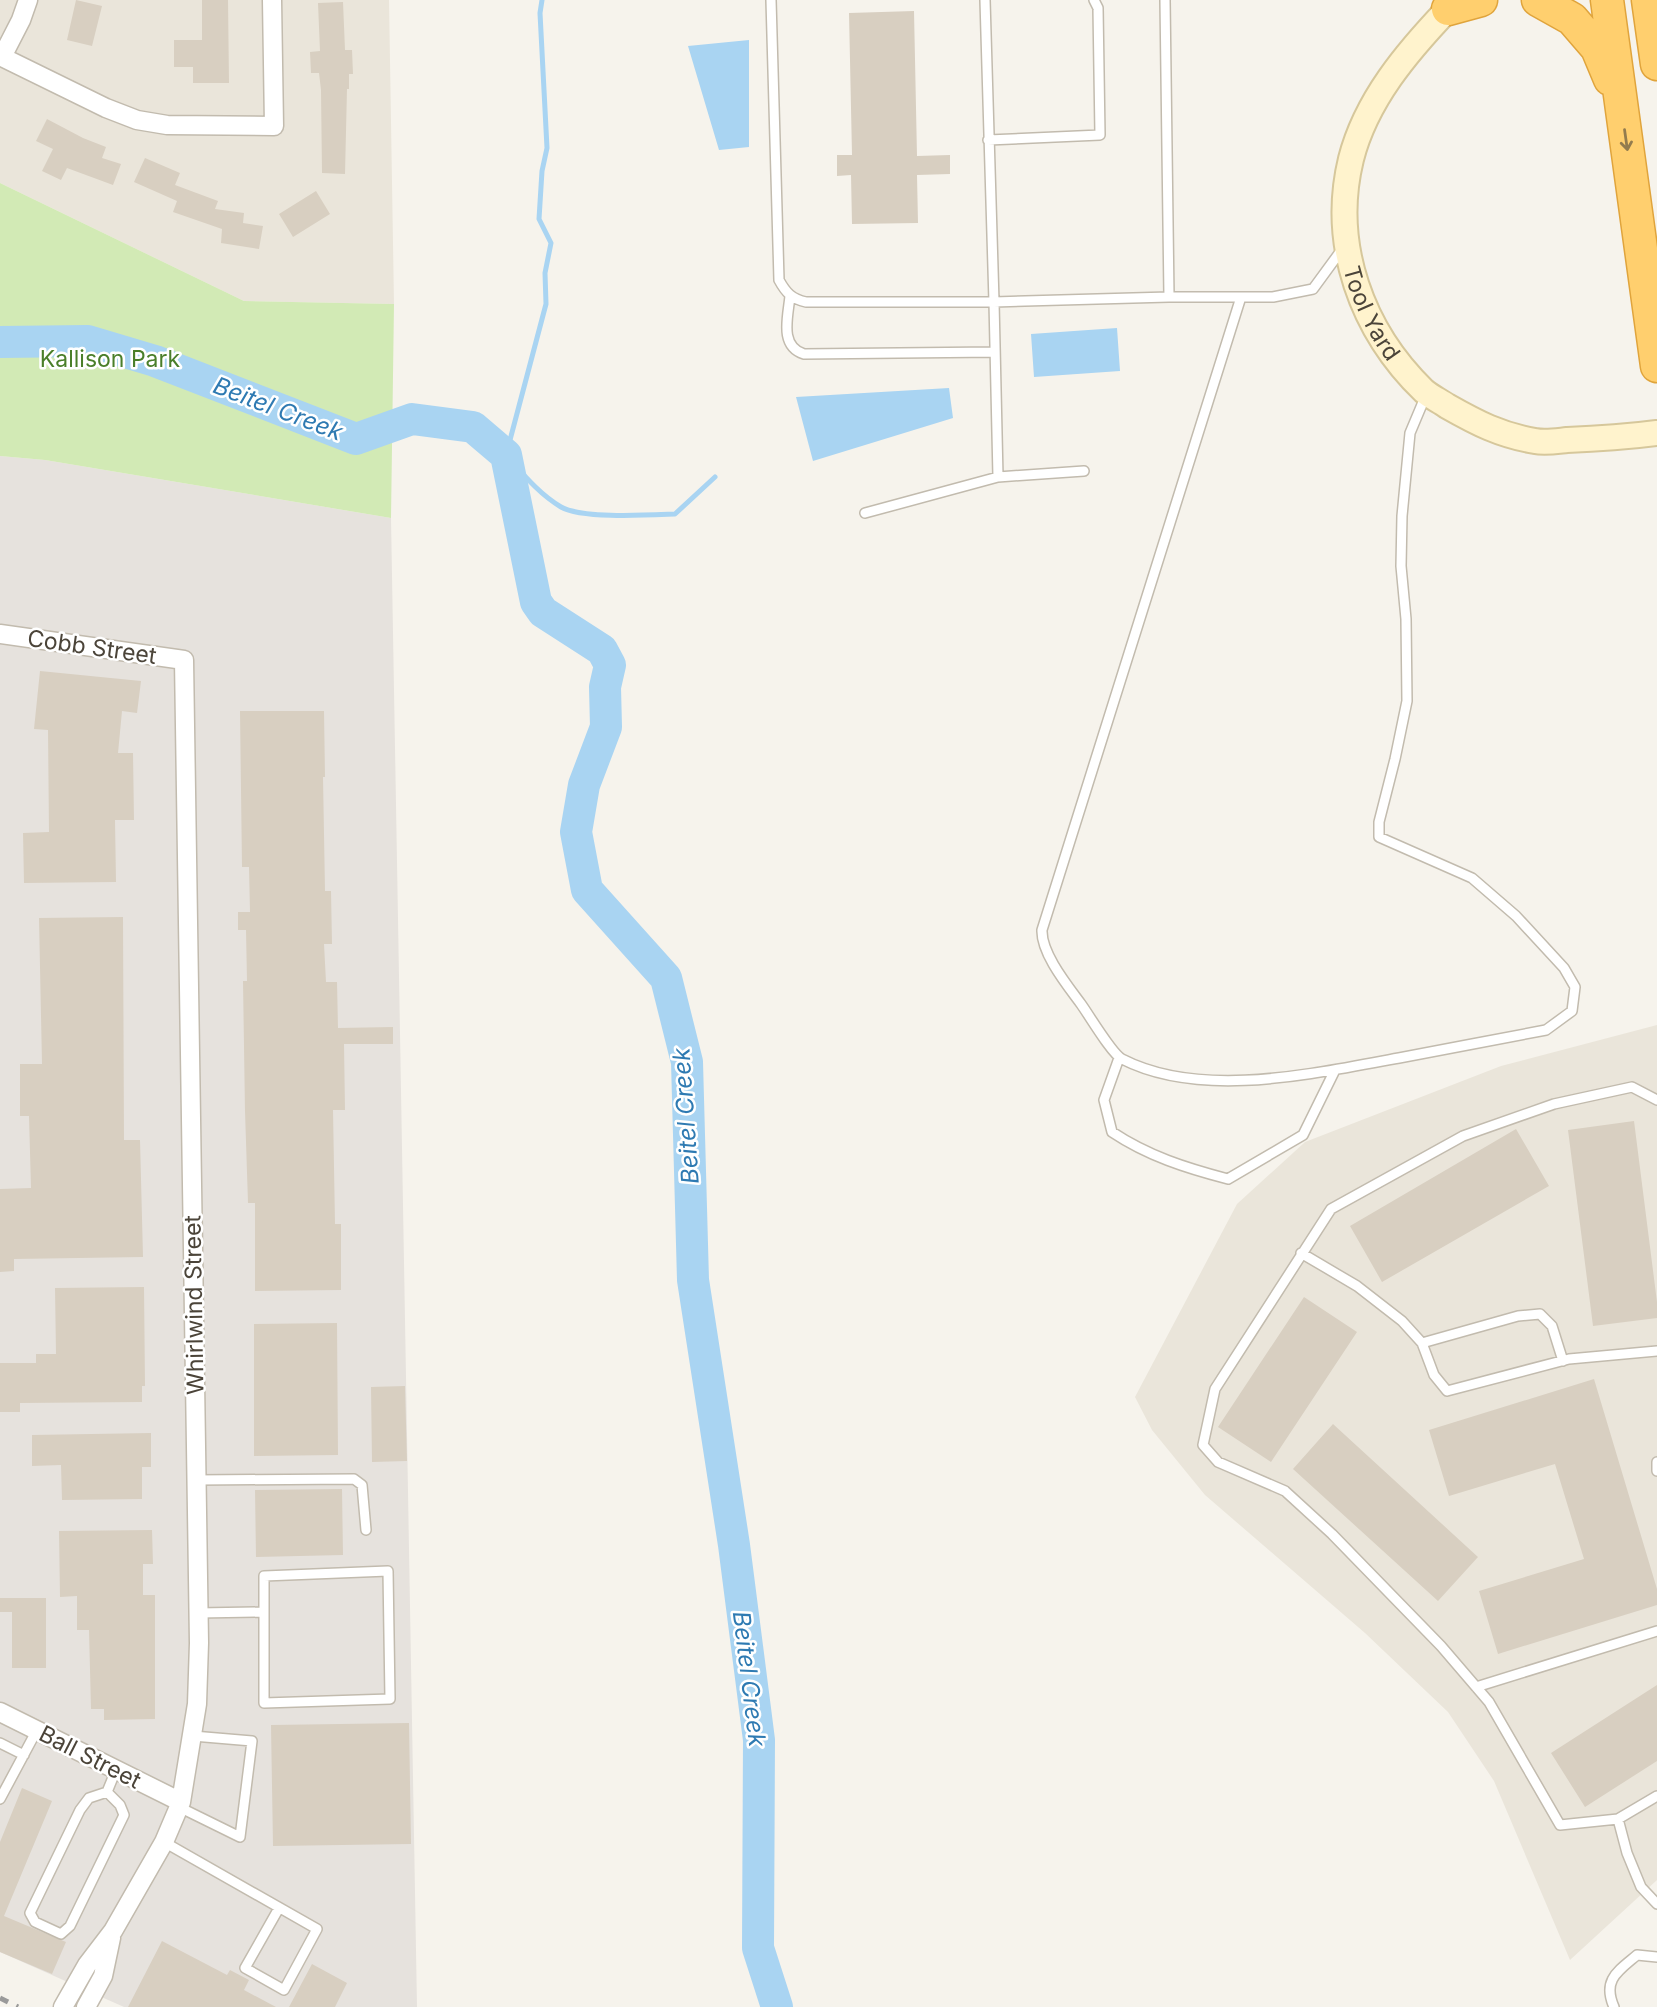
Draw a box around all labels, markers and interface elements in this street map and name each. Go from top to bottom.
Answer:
one-way arrow [1620,129,1633,151]
street label: Tool Yard [1338,263,1406,366]
park label: Kallison Park [40,345,181,373]
water label: Beitel Creek [209,371,348,447]
street label: Cobb Street [26,624,159,670]
water label: Beitel Creek [666,1046,705,1185]
street label: Whirlwind Street [178,1214,210,1395]
water label: Beitel Creek [727,1610,772,1749]
street label: Ball Street [34,1719,146,1795]

